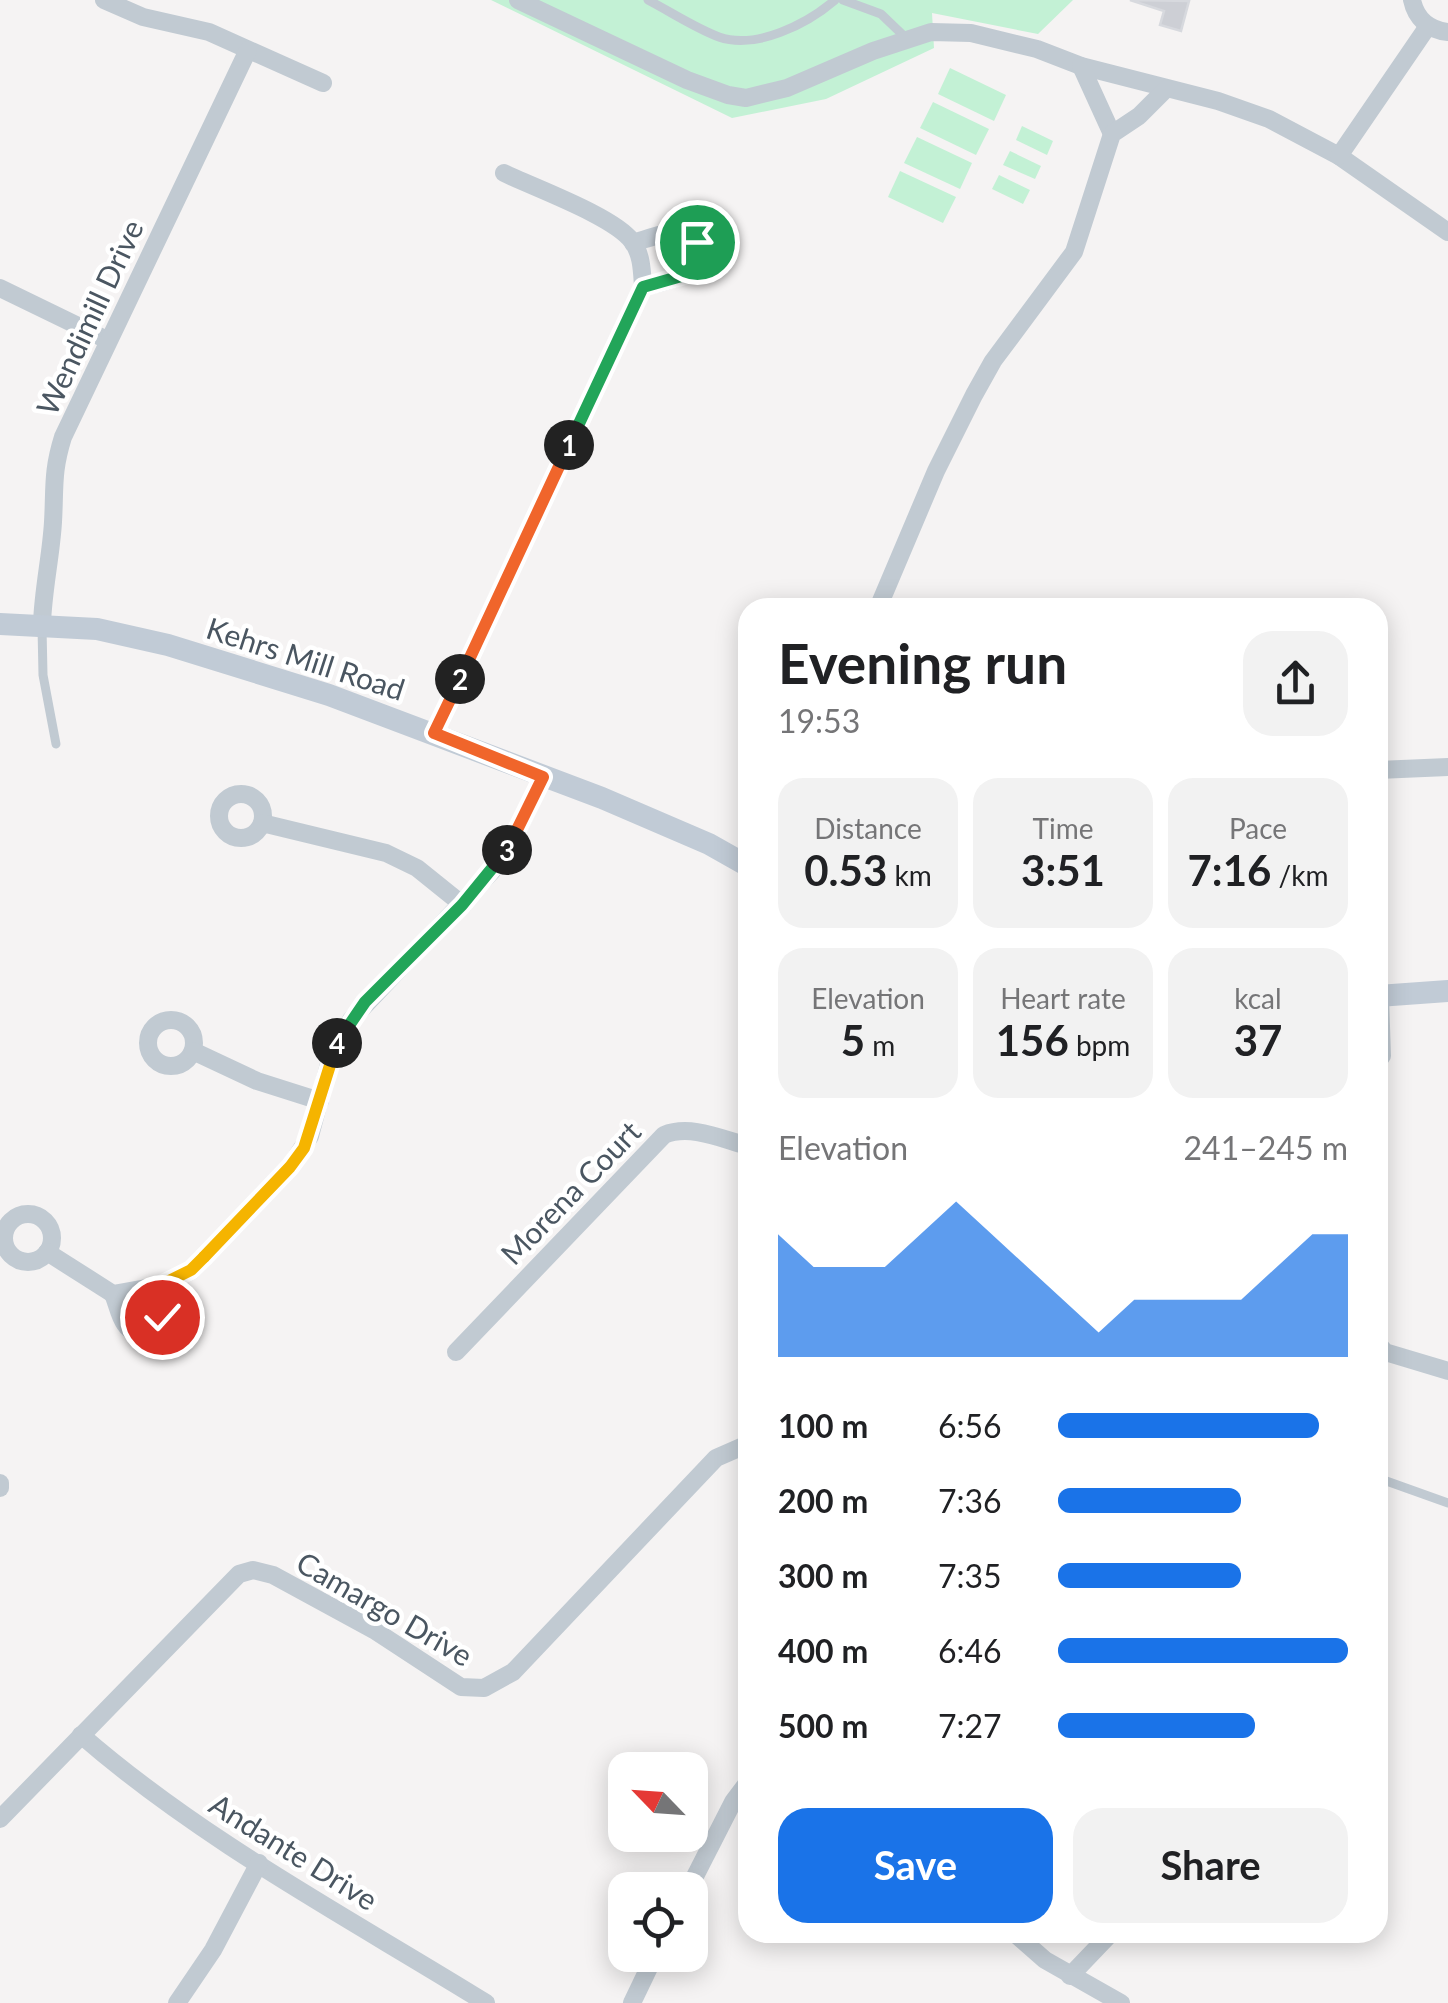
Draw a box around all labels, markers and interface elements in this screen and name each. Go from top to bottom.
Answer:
pin [655,200,740,285]
street label: Wendimill Drive [28,214,150,420]
icon: arrive [670,215,725,270]
pin: 1 [544,420,594,470]
text: 1 [561,428,577,462]
street label: Kehrs Mill Road [202,609,410,707]
text: Evening run [778,630,1067,696]
button: share [1243,631,1348,736]
pin: 2 [435,654,485,704]
text: 2 [452,662,468,696]
text: 19:53 [778,701,860,740]
text: Distance [814,811,922,845]
text: Time [1033,811,1093,845]
text: Pace [1229,811,1287,845]
pin: 3 [482,825,532,875]
text: 3 [499,833,515,867]
text: 0.53 [804,845,887,895]
text: 3:51 [1021,845,1105,895]
text: 7:16 [1188,845,1271,895]
text: km [887,858,932,892]
text: /km [1271,858,1328,892]
text: Elevation [811,981,925,1015]
text: Heart rate [1000,981,1126,1015]
text: kcal [1234,981,1282,1015]
text: 5 [841,1015,865,1065]
text: 156 [996,1015,1069,1065]
text: 37 [1234,1015,1282,1065]
pin: 4 [312,1018,362,1068]
text: 4 [329,1026,345,1060]
text: m [865,1028,895,1062]
text: bpm [1069,1028,1130,1062]
street label: Morena Court [493,1113,647,1271]
text: Elevation [778,1128,908,1167]
text: 241–245 m [1184,1128,1348,1167]
pin [120,1275,205,1360]
icon: check [135,1290,190,1345]
text: 100 m [778,1406,868,1445]
text: 6:56 [938,1406,1002,1445]
text: 200 m [778,1481,868,1520]
text: 7:36 [938,1481,1002,1520]
street label: Camargo Drive [291,1543,479,1673]
text: 300 m [778,1556,868,1595]
text: 7:35 [938,1556,1002,1595]
text: 400 m [778,1631,868,1670]
text: 6:46 [938,1631,1002,1670]
text: 500 m [778,1706,868,1745]
text: 7:27 [938,1706,1002,1745]
north arrow [608,1752,708,1852]
map controls [608,1752,708,1972]
street label: Andante Drive [203,1785,385,1917]
button: Save [778,1808,1053,1923]
button: Share [1073,1808,1348,1923]
button: locate [608,1872,708,1972]

